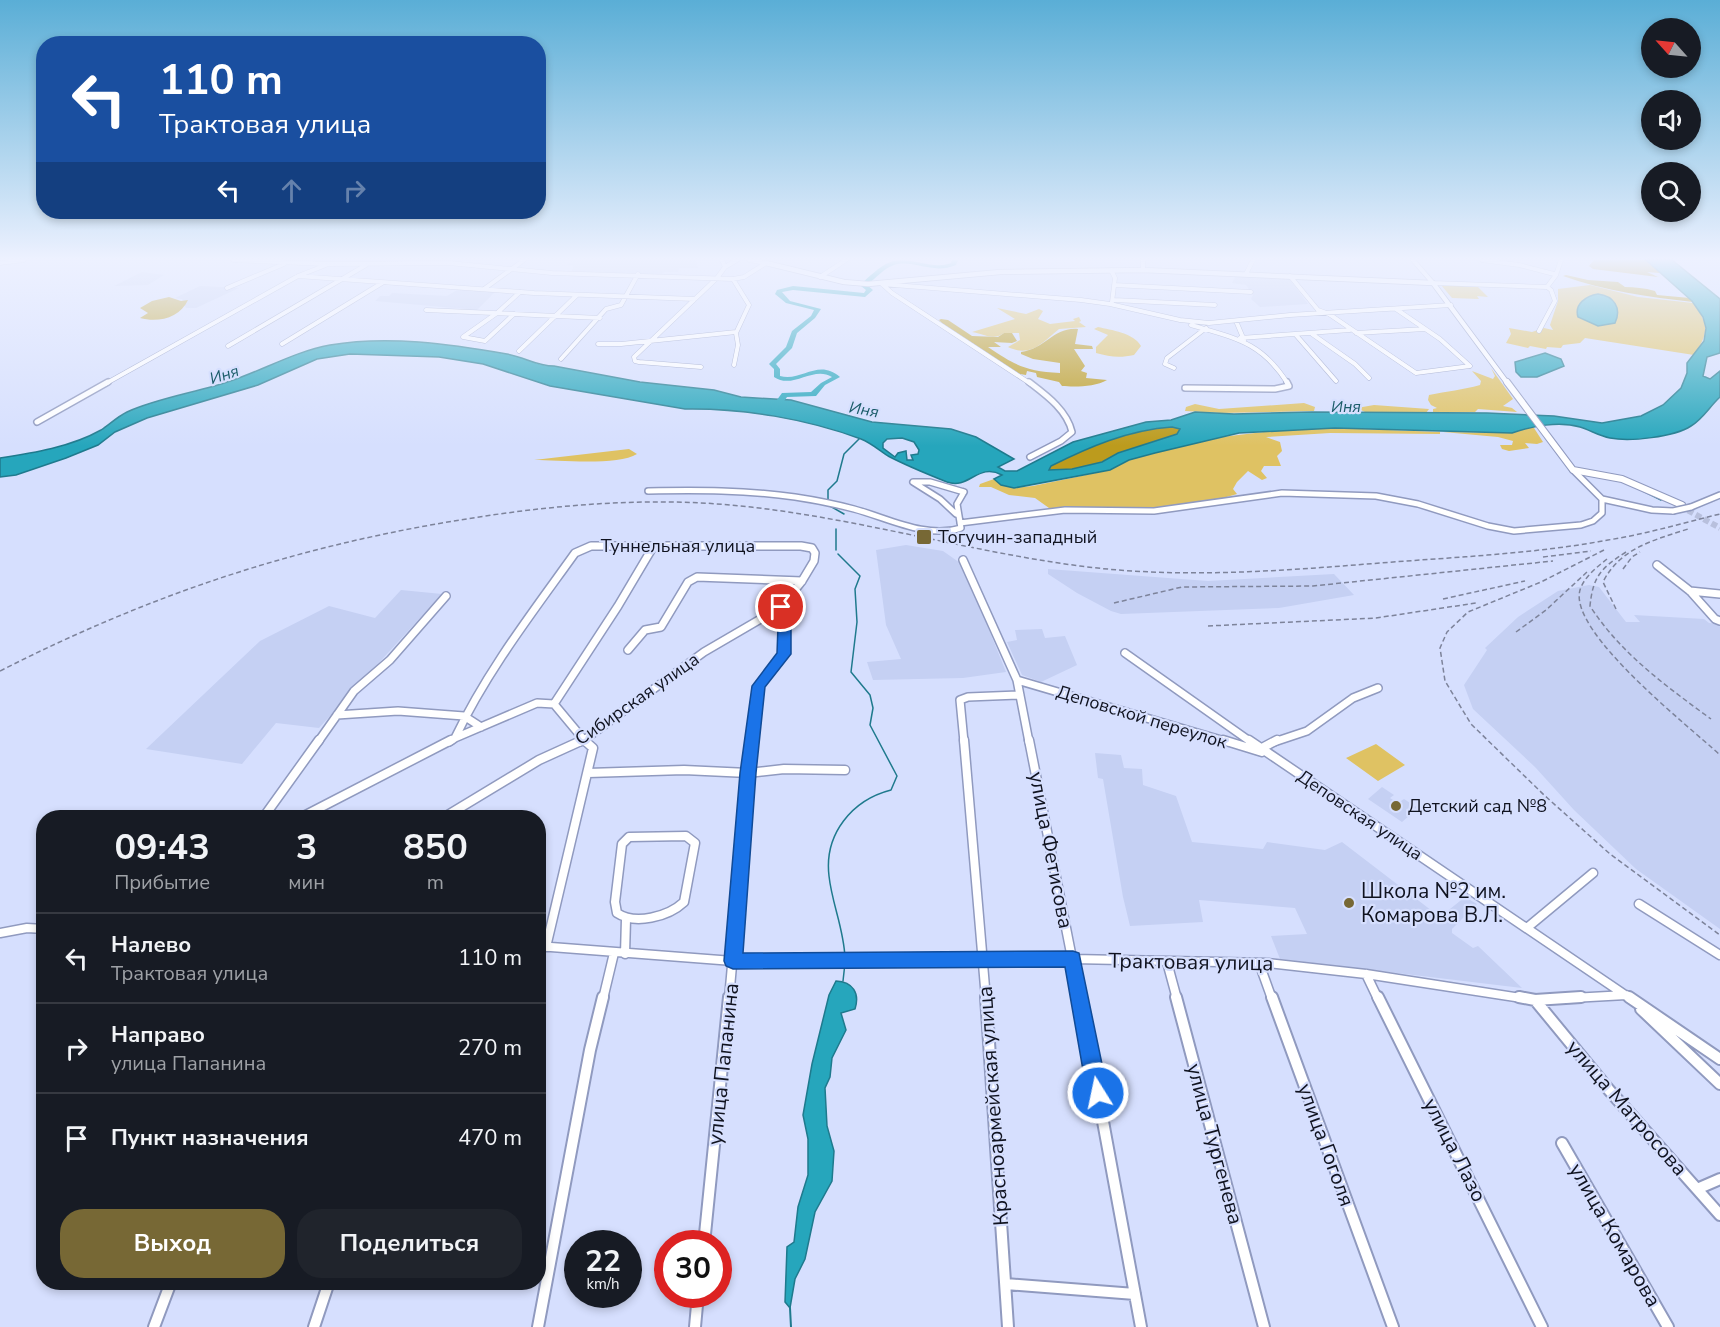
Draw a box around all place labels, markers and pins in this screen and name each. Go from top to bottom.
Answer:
place label: Тогучин-западный [938,525,1097,549]
marker: Тогучин-западный [915,528,933,546]
pin [755,581,806,632]
place label: Детский сад №8 [1408,794,1547,818]
marker: Детский сад №8 [1389,799,1403,813]
place label: Школа №2 им. Комарова В.Л. [1361,877,1506,929]
marker: Школа №2 им. Комарова В.Л. [1342,896,1356,910]

